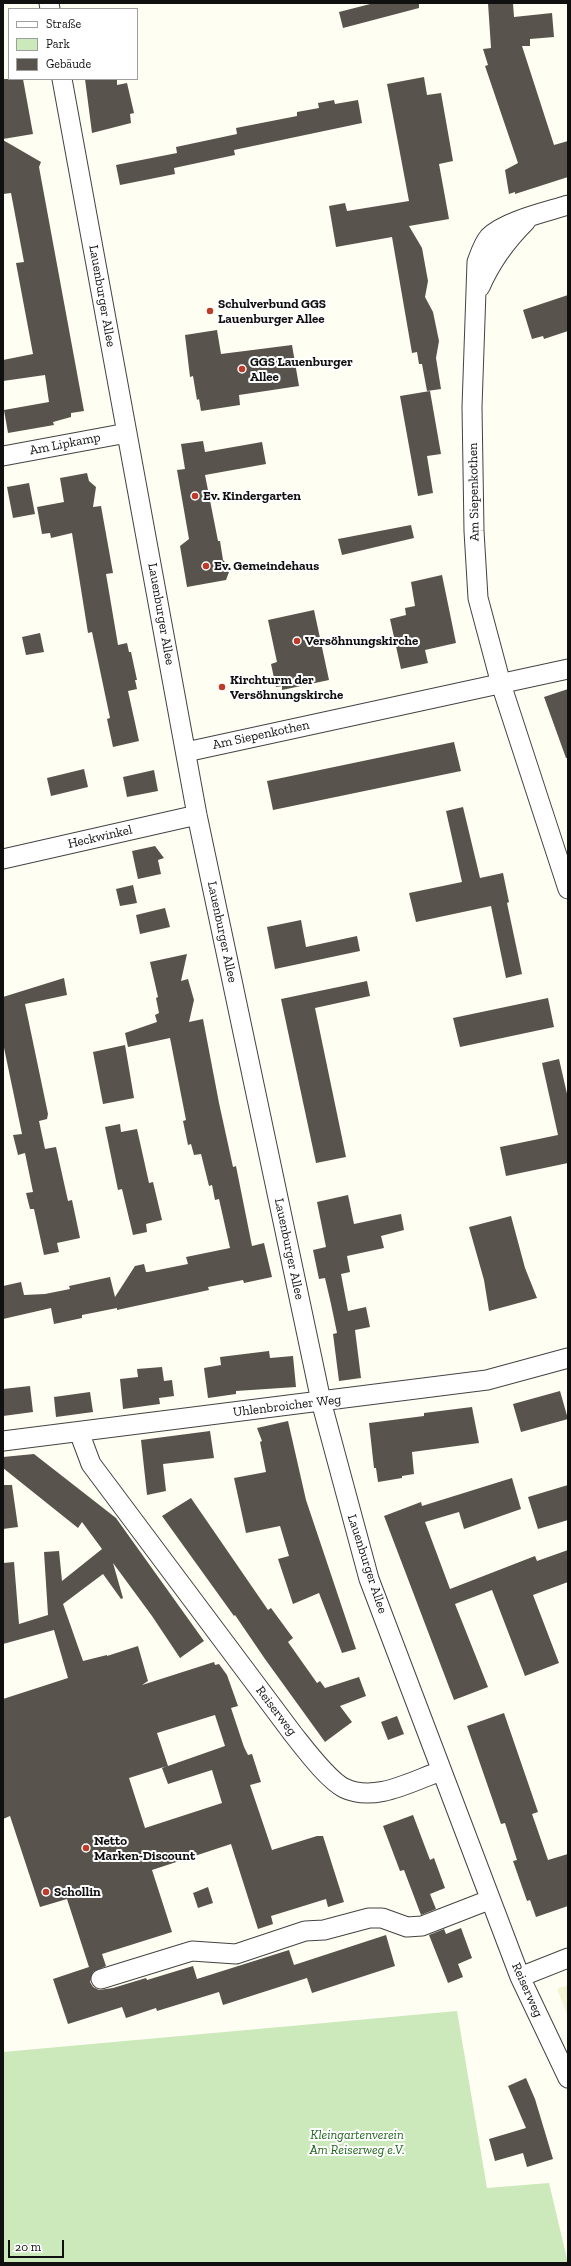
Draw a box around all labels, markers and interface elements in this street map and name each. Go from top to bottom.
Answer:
legend [8,8,138,80]
text: Straße [46,17,81,31]
text: Park [46,37,70,51]
text: Gebäude [46,57,91,71]
street label: Lauenburger Allee [85,244,119,348]
place label: Schulverbund GGS Lauenburger Allee [218,296,326,327]
marker: Schulverbund GGS Lauenburger Allee [205,306,215,316]
place label: GGS Lauenburger Allee [250,354,353,385]
marker: GGS Lauenburger Allee [237,364,247,374]
street label: Am Lipkamp [28,429,102,459]
street label: Am Siepenkothen [465,442,483,542]
place label: Ev. Kindergarten [203,488,301,504]
marker: Ev. Kindergarten [190,491,200,501]
place label: Ev. Gemeindehaus [214,558,319,574]
marker: Ev. Gemeindehaus [201,561,211,571]
street label: Lauenburger Allee [144,562,178,666]
place label: Versöhnungskirche [305,633,418,649]
marker: Versöhnungskirche [292,636,302,646]
place label: Kirchturm der Versöhnungskirche [230,672,343,703]
marker: Kirchturm der Versöhnungskirche [217,682,227,692]
street label: Am Siepenkothen [211,717,311,753]
street label: Heckwinkel [66,822,134,852]
street label: Lauenburger Allee [204,880,240,984]
street label: Lauenburger Allee [271,1197,307,1301]
street label: Uhlenbroicher Weg [232,1392,342,1420]
street label: Lauenburger Allee [344,1513,390,1615]
street label: Reiserweg [252,1683,300,1739]
place label: Netto Marken-Discount [94,1833,195,1864]
marker: Netto Marken-Discount [81,1843,91,1853]
place label: Schollin [54,1884,101,1900]
marker: Schollin [41,1887,51,1897]
street label: Reiserweg [508,1960,546,2020]
park label: Kleingartenverein Am Reiserweg e.V. [309,2127,405,2158]
scale bar [10,2232,66,2258]
text: 20 m [15,2240,41,2254]

